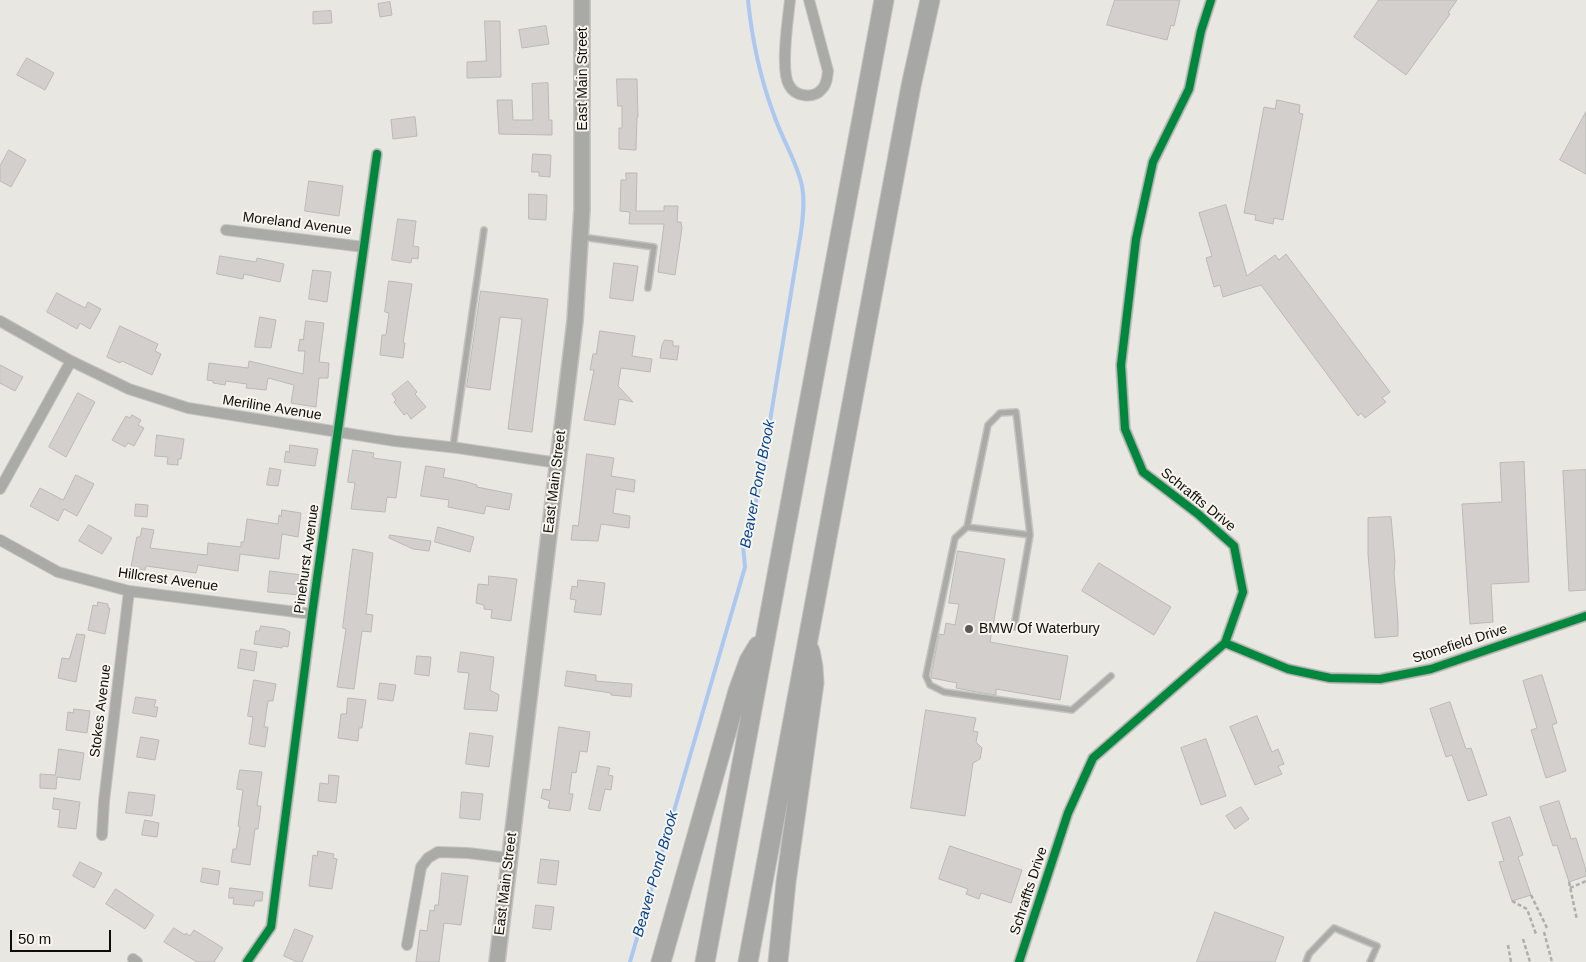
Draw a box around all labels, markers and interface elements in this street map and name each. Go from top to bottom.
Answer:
street label: East Main Street [575,27,591,131]
street label: Moreland Avenue [242,209,352,239]
street label: Meriline Avenue [221,392,323,424]
water label: Beaver Pond Brook [737,418,779,550]
street label: East Main Street [540,430,570,534]
street label: Schraffts Drive [1157,465,1239,535]
street label: Pinehurst Avenue [291,503,323,615]
street label: Hillcrest Avenue [117,565,219,595]
place label: BMW Of Waterbury [979,621,1100,637]
street label: Stonefield Drive [1410,621,1510,667]
marker: BMW Of Waterbury [963,623,975,635]
street label: Stokes Avenue [87,663,115,759]
water label: Beaver Pond Brook [629,809,683,939]
street label: East Main Street [491,832,521,936]
street label: Schraffts Drive [1007,845,1051,937]
scale bar [12,920,114,952]
text: 50 m [18,930,51,947]

